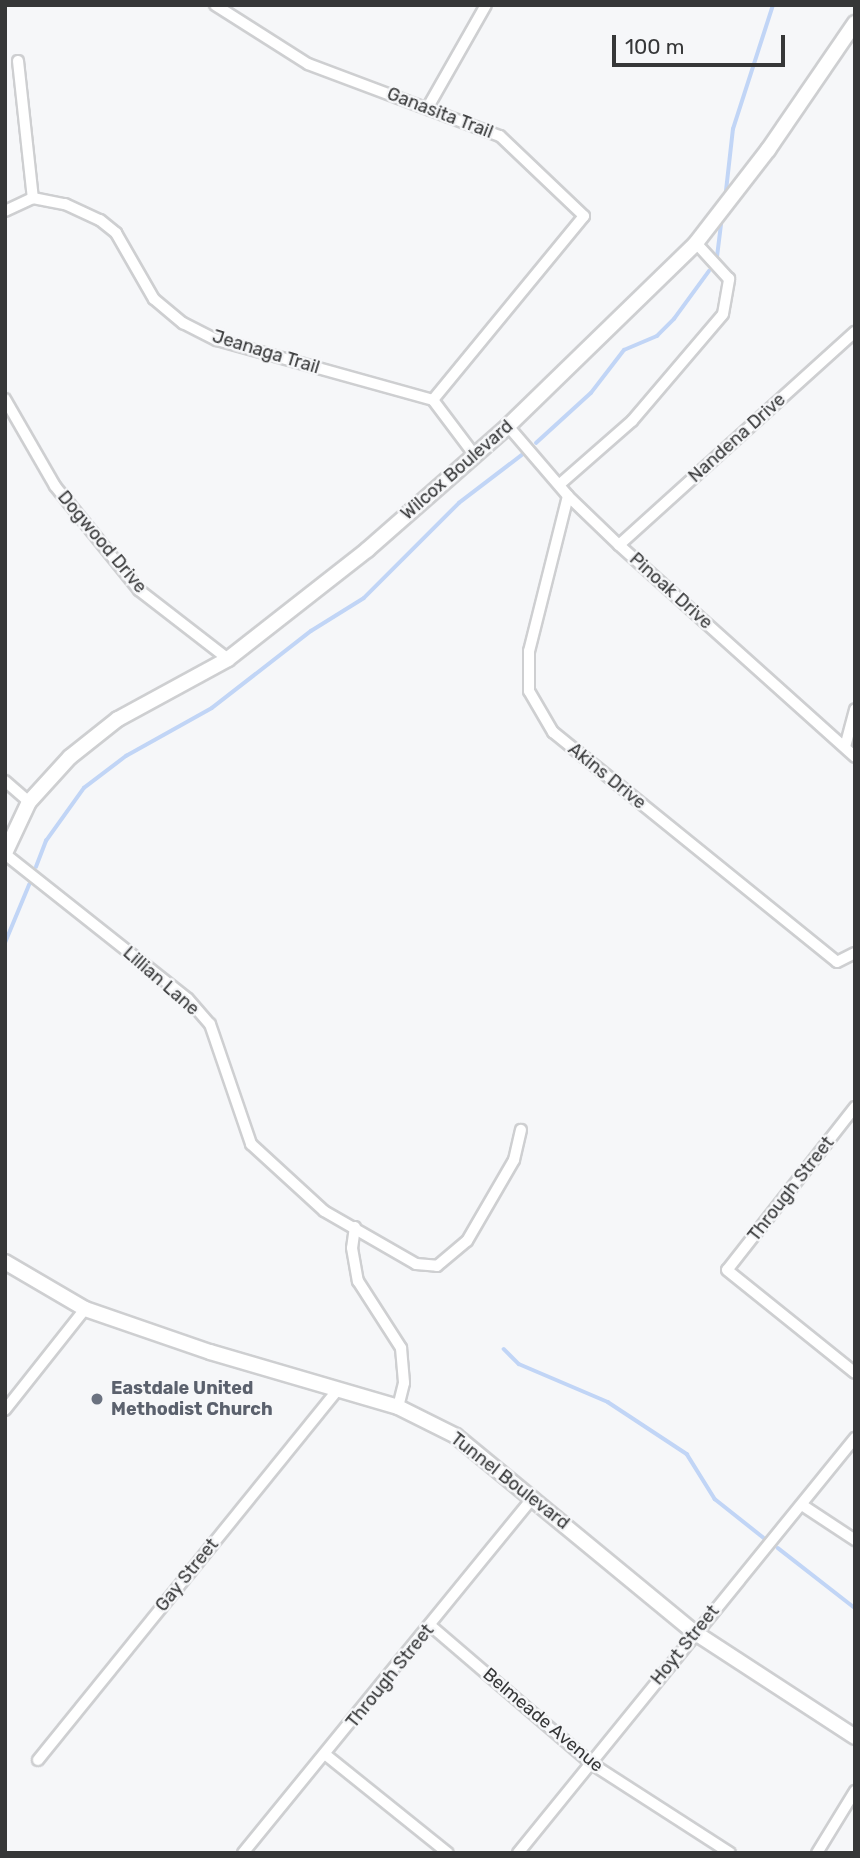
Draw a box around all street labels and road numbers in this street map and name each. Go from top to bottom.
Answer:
street label: Ganasita Trail [384,83,496,143]
street label: Jeanaga Trail [209,325,323,379]
street label: Nandena Drive [684,389,790,487]
street label: Wilcox Boulevard [397,415,517,525]
street label: Dogwood Drive [53,487,151,597]
street label: Pinoak Drive [625,548,717,634]
street label: Akins Drive [564,738,650,814]
street label: Lillian Lane [118,942,204,1020]
street label: Through Street [743,1132,839,1246]
street label: Tunnel Boulevard [446,1428,574,1534]
street label: Gay Street [151,1534,223,1616]
street label: Hoyt Street [646,1601,724,1689]
street label: Through Street [342,1620,438,1732]
street label: Belmeade Avenue [478,1663,608,1777]

